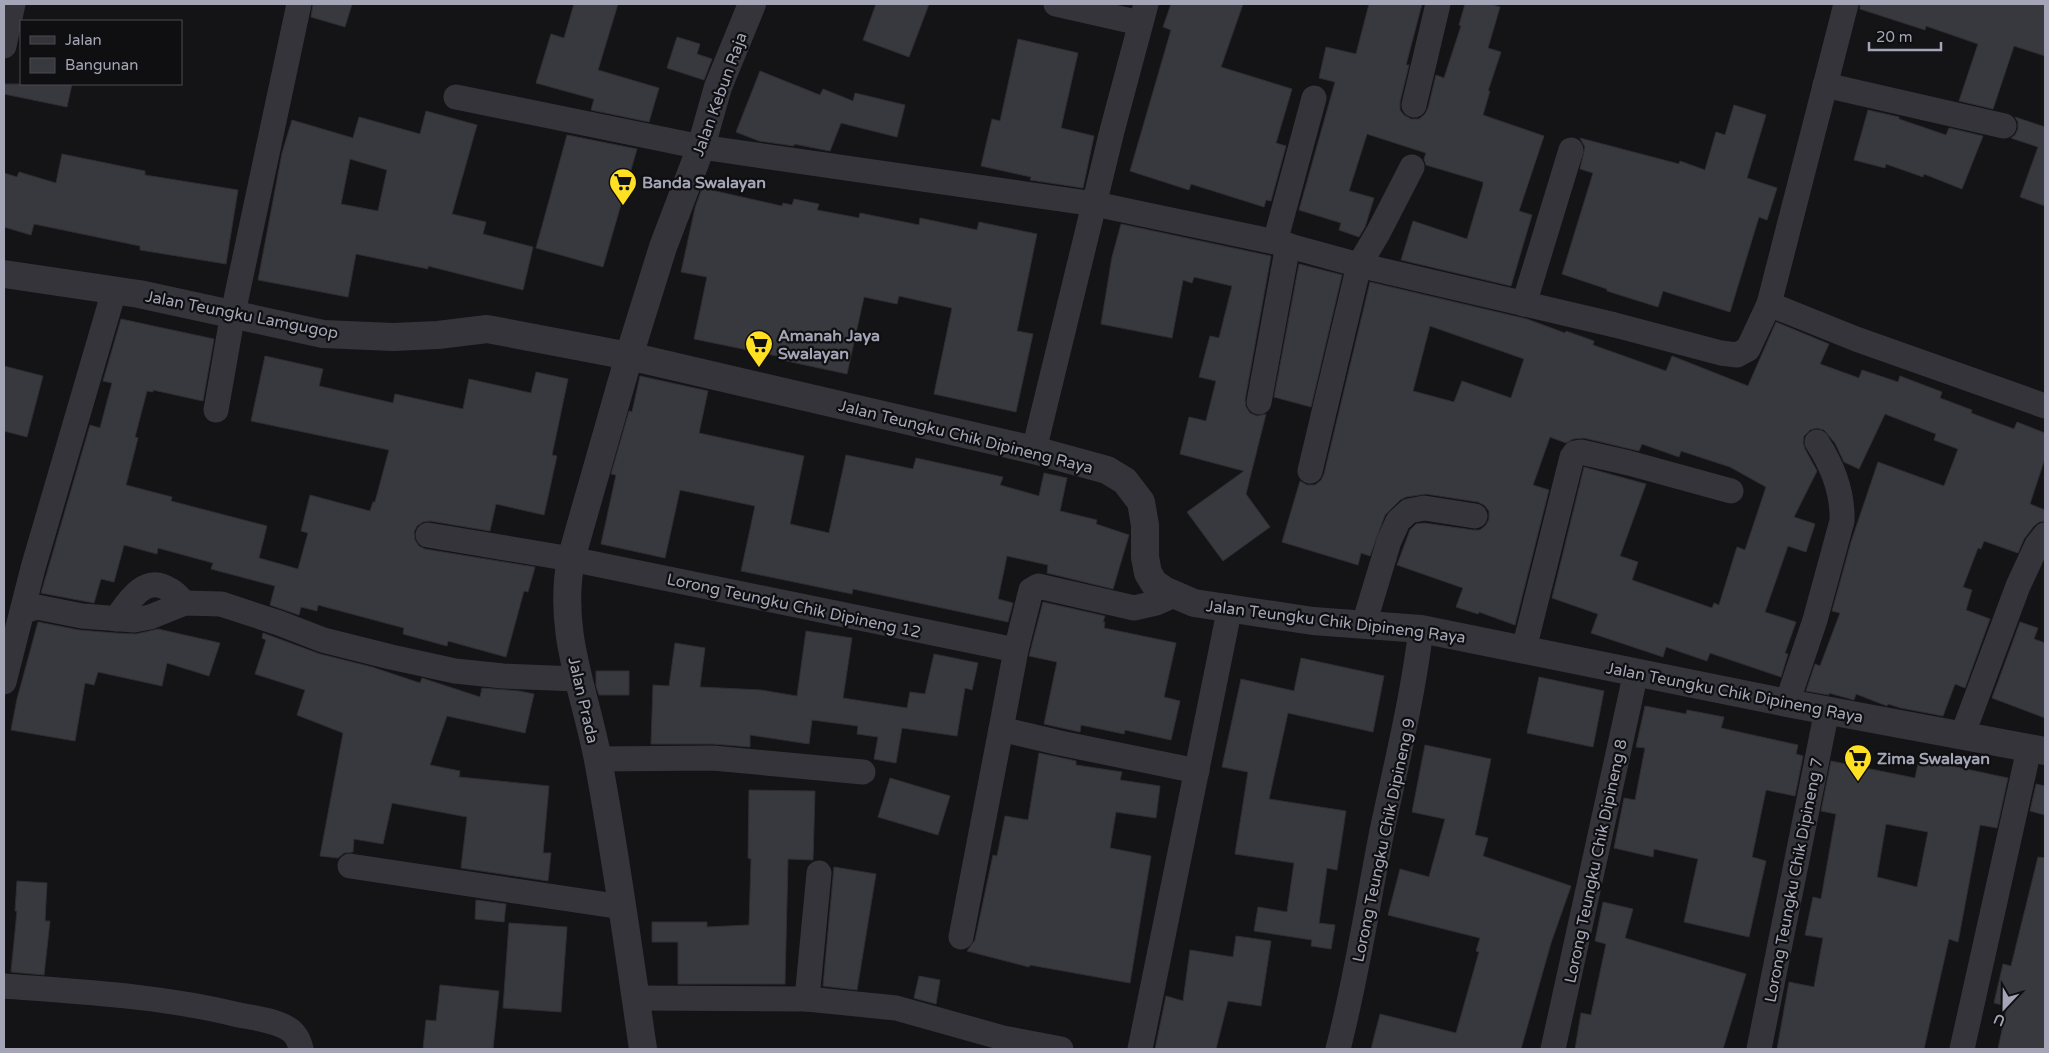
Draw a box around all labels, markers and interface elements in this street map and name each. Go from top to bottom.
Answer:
legend [20,20,182,85]
scale bar [1869,20,1942,52]
text: 20 m [1876,28,1913,46]
street label: Jalan Kebun Raja [688,30,752,159]
text: Jalan [65,31,102,49]
text: Bangunan [65,56,138,74]
supermarket icon: Banda Swalayan [608,167,638,206]
place label: Banda Swalayan [642,173,766,193]
street label: Jalan Teungku Lamgugop [144,286,340,343]
place label: Amanah Jaya Swalayan [778,326,880,364]
supermarket icon: Amanah Jaya Swalayan [744,329,774,368]
street label: Jalan Teungku Chik Dipineng Raya [836,396,1095,478]
street label: Lorong Teungku Chik Dipineng 12 [665,569,923,643]
street label: Jalan Teungku Chik Dipineng Raya [1205,596,1467,648]
street label: Jalan Prada [563,655,603,745]
street label: Jalan Teungku Chik Dipineng Raya [1605,658,1865,728]
street label: Lorong Teungku Chik Dipineng 9 [1348,716,1420,964]
street label: Lorong Teungku Chik Dipineng 8 [1560,737,1632,985]
supermarket icon: Zima Swalayan [1843,743,1873,782]
place label: Zima Swalayan [1877,749,1990,769]
street label: Lorong Teungku Chik Dipineng 7 [1760,756,1828,1004]
north arrow [1979,983,2029,1033]
text: U [1991,1010,2007,1029]

